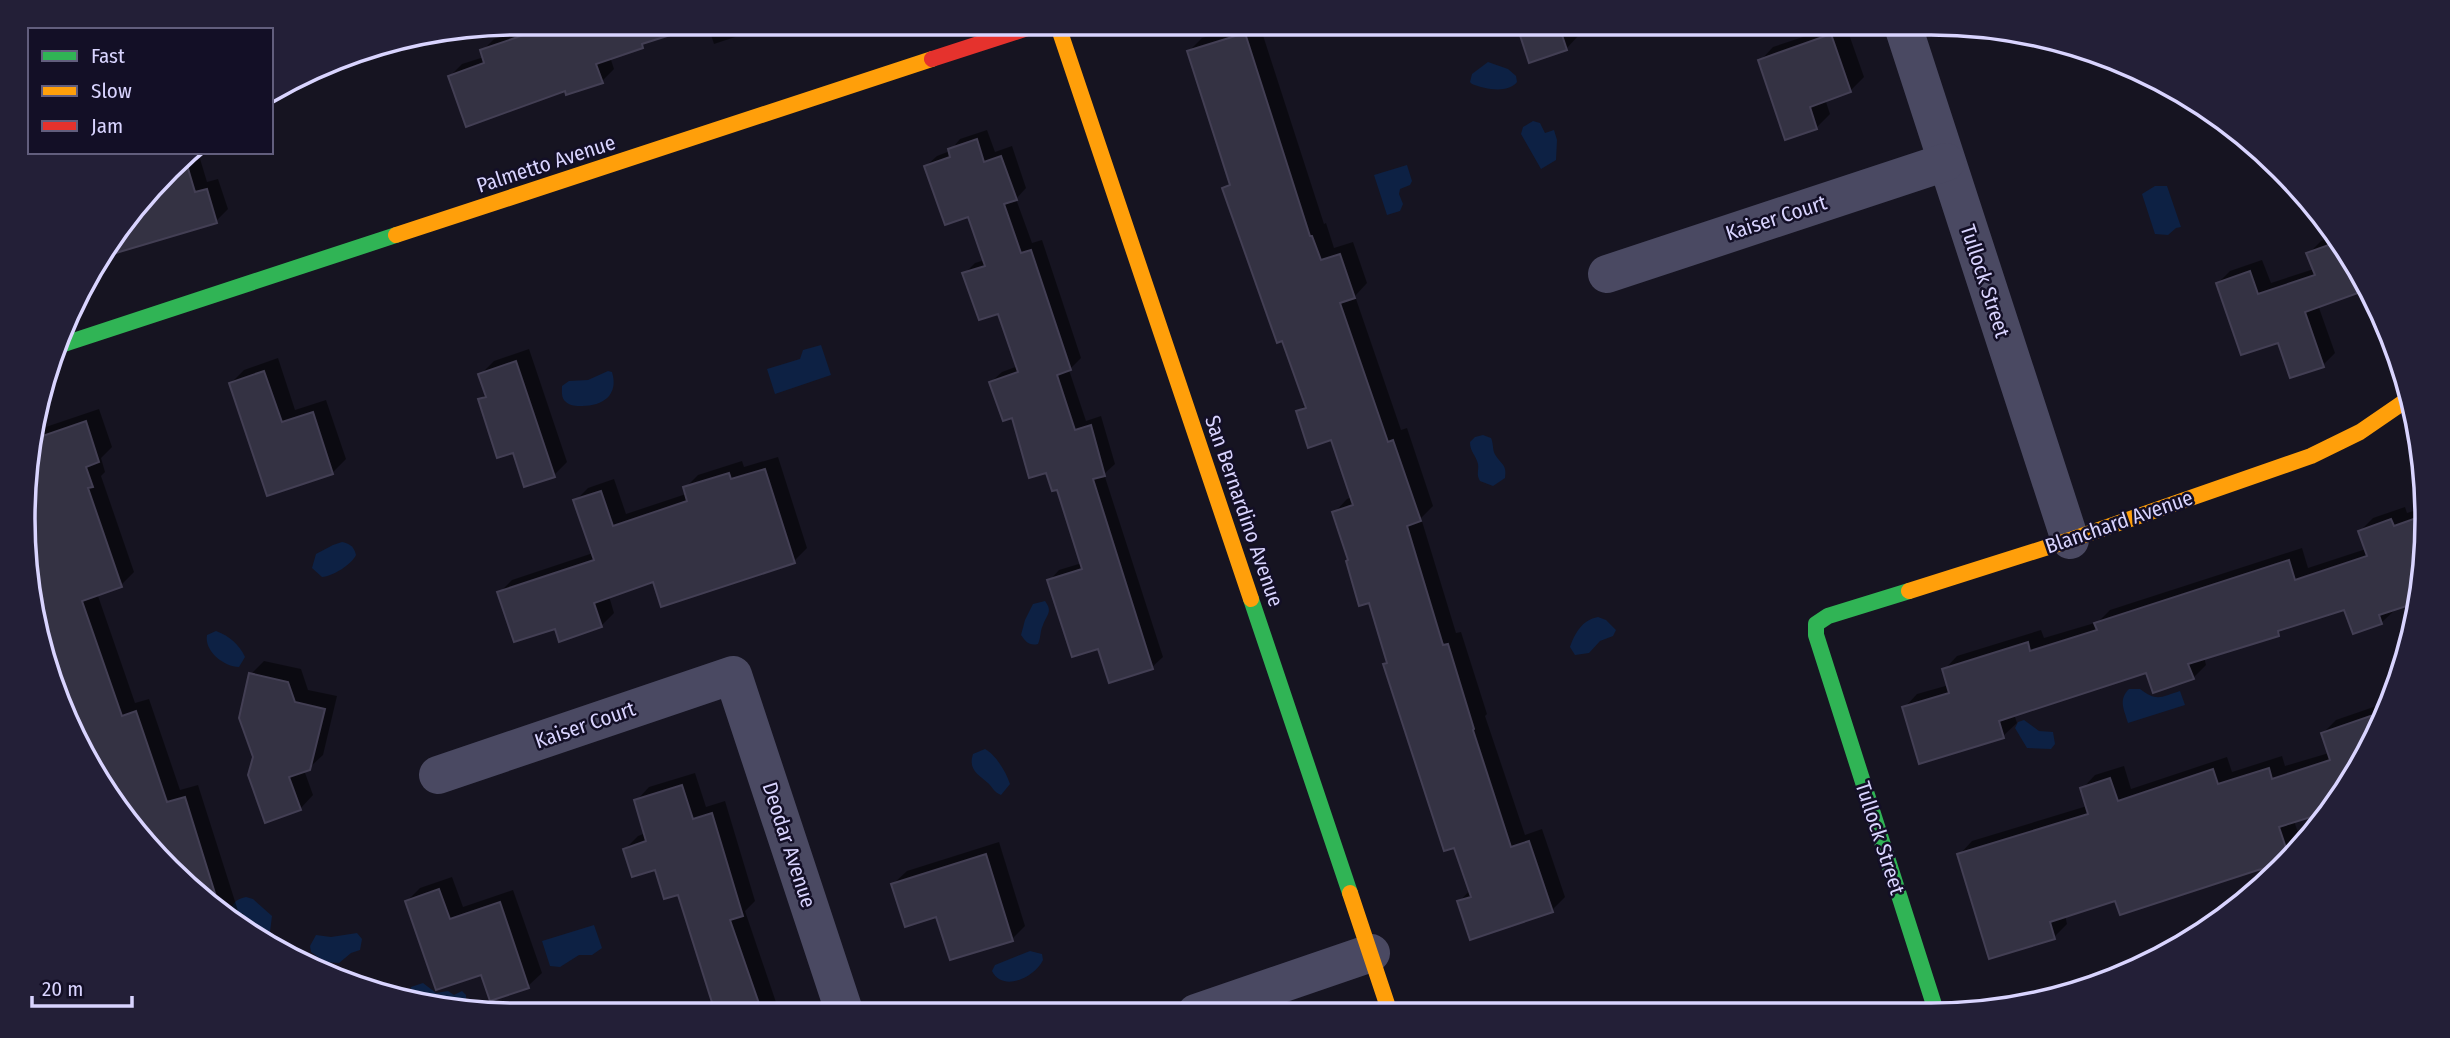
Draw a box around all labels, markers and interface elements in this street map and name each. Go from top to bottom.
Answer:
legend [28,28,273,154]
text: Fast [91,43,125,69]
text: Slow [91,78,132,104]
text: Jam [91,113,123,139]
street label: Palmetto Avenue [473,129,619,199]
street label: Kaiser Court [1722,189,1830,247]
street label: Tullock Street [1955,221,2016,341]
street label: San Bernardino Avenue [1199,412,1289,610]
street label: Blanchard Avenue [2042,485,2196,559]
street label: Kaiser Court [531,696,639,754]
street label: Tullock Street [1850,778,1911,898]
street label: Deodar Avenue [756,779,822,911]
scale bar [32,964,131,1008]
text: 20 m [42,976,83,1002]

